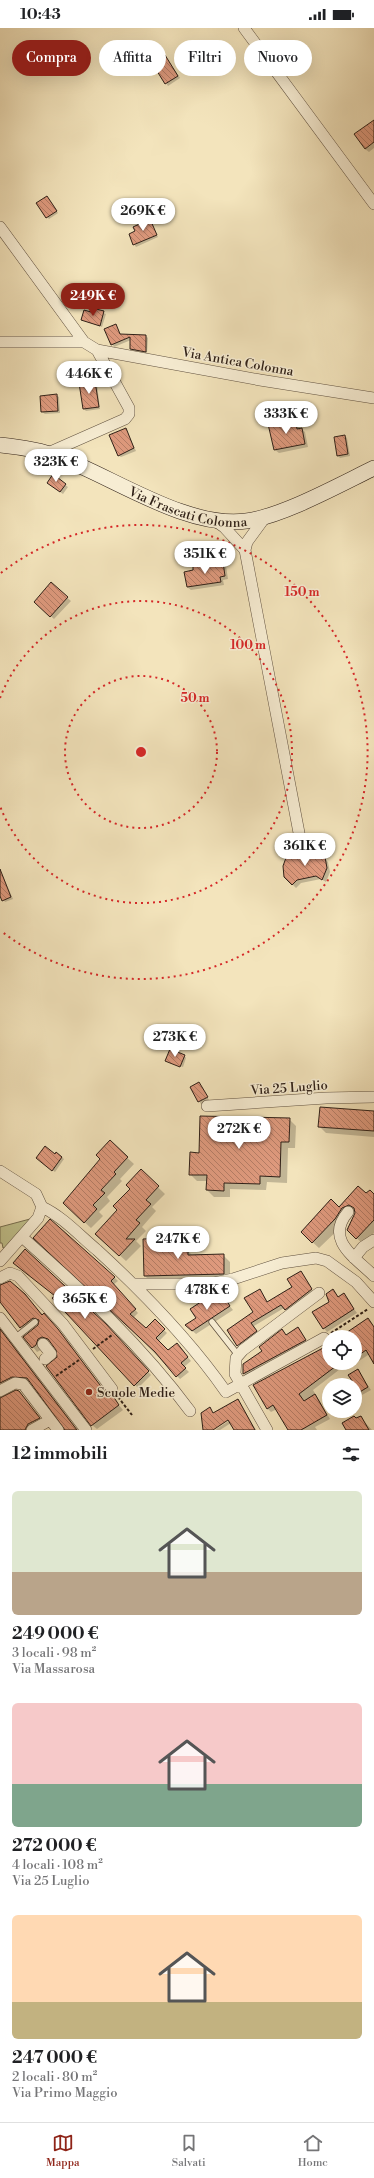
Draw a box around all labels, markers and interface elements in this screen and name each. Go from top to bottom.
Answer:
text: 10:43 [20,5,61,24]
chip: Compra [12,40,91,76]
chip: Affitta [99,40,166,76]
chip: Filtri [174,40,236,76]
chip: Nuovo [244,40,312,76]
pin: 269K € [110,198,176,232]
text: 269K € [120,203,166,219]
pin: 249K € [60,283,126,317]
text: 249K € [70,288,116,304]
street label: Via Antica Colonna [180,344,295,380]
pin: 446K € [56,361,122,395]
text: 446K € [66,366,112,382]
pin: 333K € [253,401,319,435]
text: 333K € [264,406,308,422]
pin: 323K € [23,449,89,483]
text: 323K € [34,454,78,470]
street label: Via Frascati Colonna [125,483,248,531]
pin: 351K € [172,541,238,575]
text: 351K € [183,546,227,562]
text: 150 m [285,585,319,600]
text: 100 m [230,638,266,653]
text: 50 m [180,691,210,706]
centre of rings [134,745,148,759]
pin: 361K € [272,833,338,867]
text: 361K € [284,838,326,854]
pin: 273K € [142,1024,208,1058]
text: 273K € [153,1029,197,1045]
street label: Via 25 Luglio [249,1077,328,1099]
pin: 272K € [206,1116,272,1150]
text: 272K € [217,1121,261,1137]
pin: 247K € [145,1226,211,1260]
text: 247K € [155,1231,201,1247]
pin: 478K € [174,1277,240,1311]
text: 478K € [185,1282,229,1298]
pin: 365K € [52,1286,118,1320]
text: 365K € [62,1291,108,1307]
map controls [322,1330,362,1418]
button: locate [322,1330,362,1370]
button: layers [322,1378,362,1418]
place label: Scuole Medie [97,1385,176,1401]
marker: Scuole Medie [84,1387,94,1397]
text: 12 immobili [12,1443,107,1465]
icon: filters [340,1443,362,1465]
icon: home [151,1517,223,1589]
text: 249 000 € [12,1623,98,1645]
text: 3 locali · 98 m² [12,1645,96,1661]
text: Via Massarosa [12,1661,95,1677]
icon: home [151,1729,223,1801]
text: 272 000 € [12,1835,96,1857]
text: 4 locali · 108 m² [12,1857,103,1873]
text: Via 25 Luglio [12,1873,90,1889]
icon: home [151,1941,223,2013]
text: 247 000 € [12,2047,97,2069]
text: 2 locali · 80 m² [12,2069,97,2085]
text: Via Primo Maggio [12,2085,118,2101]
tab: Mappa [46,2132,80,2170]
tab: Salvati [172,2132,206,2170]
tab: Home [298,2132,328,2170]

